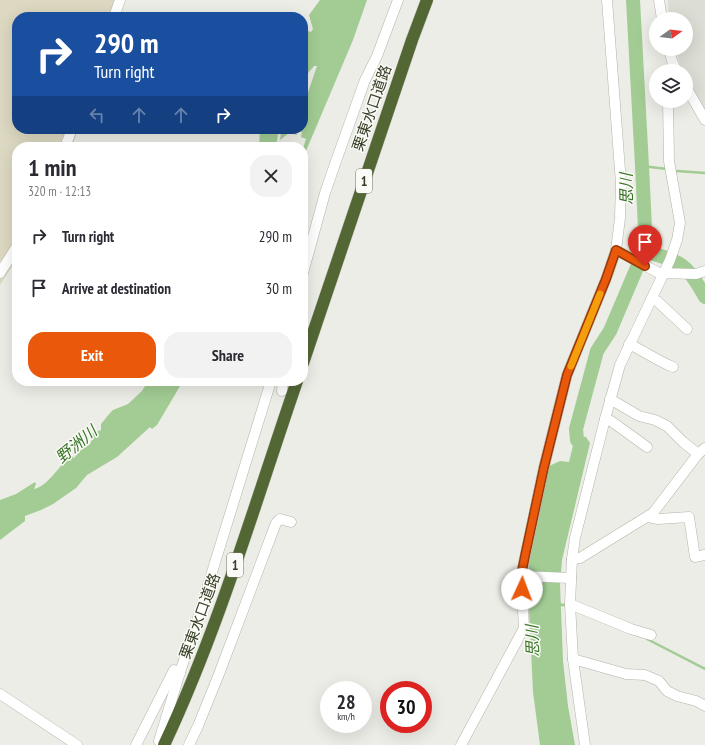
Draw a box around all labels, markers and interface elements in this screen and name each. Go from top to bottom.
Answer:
north arrow [649,12,693,56]
map controls [649,12,693,108]
text: 290 m [94,24,158,61]
icon: right [28,28,80,80]
text: Turn right [94,60,154,83]
street label: 栗東水口道路 [348,62,395,153]
button: layers [649,64,693,108]
icon: left [86,104,108,126]
icon: ahead [128,104,150,126]
icon: ahead [170,104,192,126]
icon: right [212,104,234,126]
text: 1 min [28,152,76,183]
button: close [250,155,292,197]
road number: 1 [356,169,372,193]
water label: 思川 [616,171,636,205]
text: 320 m · 12:13 [28,183,91,200]
icon: right [28,225,50,247]
pin [628,225,662,266]
text: Turn right [62,227,114,246]
text: 290 m [259,227,292,246]
icon: arrive [634,231,656,253]
icon: arrive [28,277,50,299]
text: Arrive at destination [62,279,171,298]
text: 30 m [266,279,292,298]
button: Exit [28,332,156,378]
button: Share [164,332,292,378]
water label: 野洲川 [51,420,102,467]
road number: 1 [227,553,243,577]
position arrow [501,568,543,610]
street label: 栗東水口道路 [175,570,224,661]
water label: 思川 [521,623,543,657]
speed limit sign: 30 [380,681,432,733]
text: 28 [336,689,356,715]
text: km/h [337,710,355,723]

